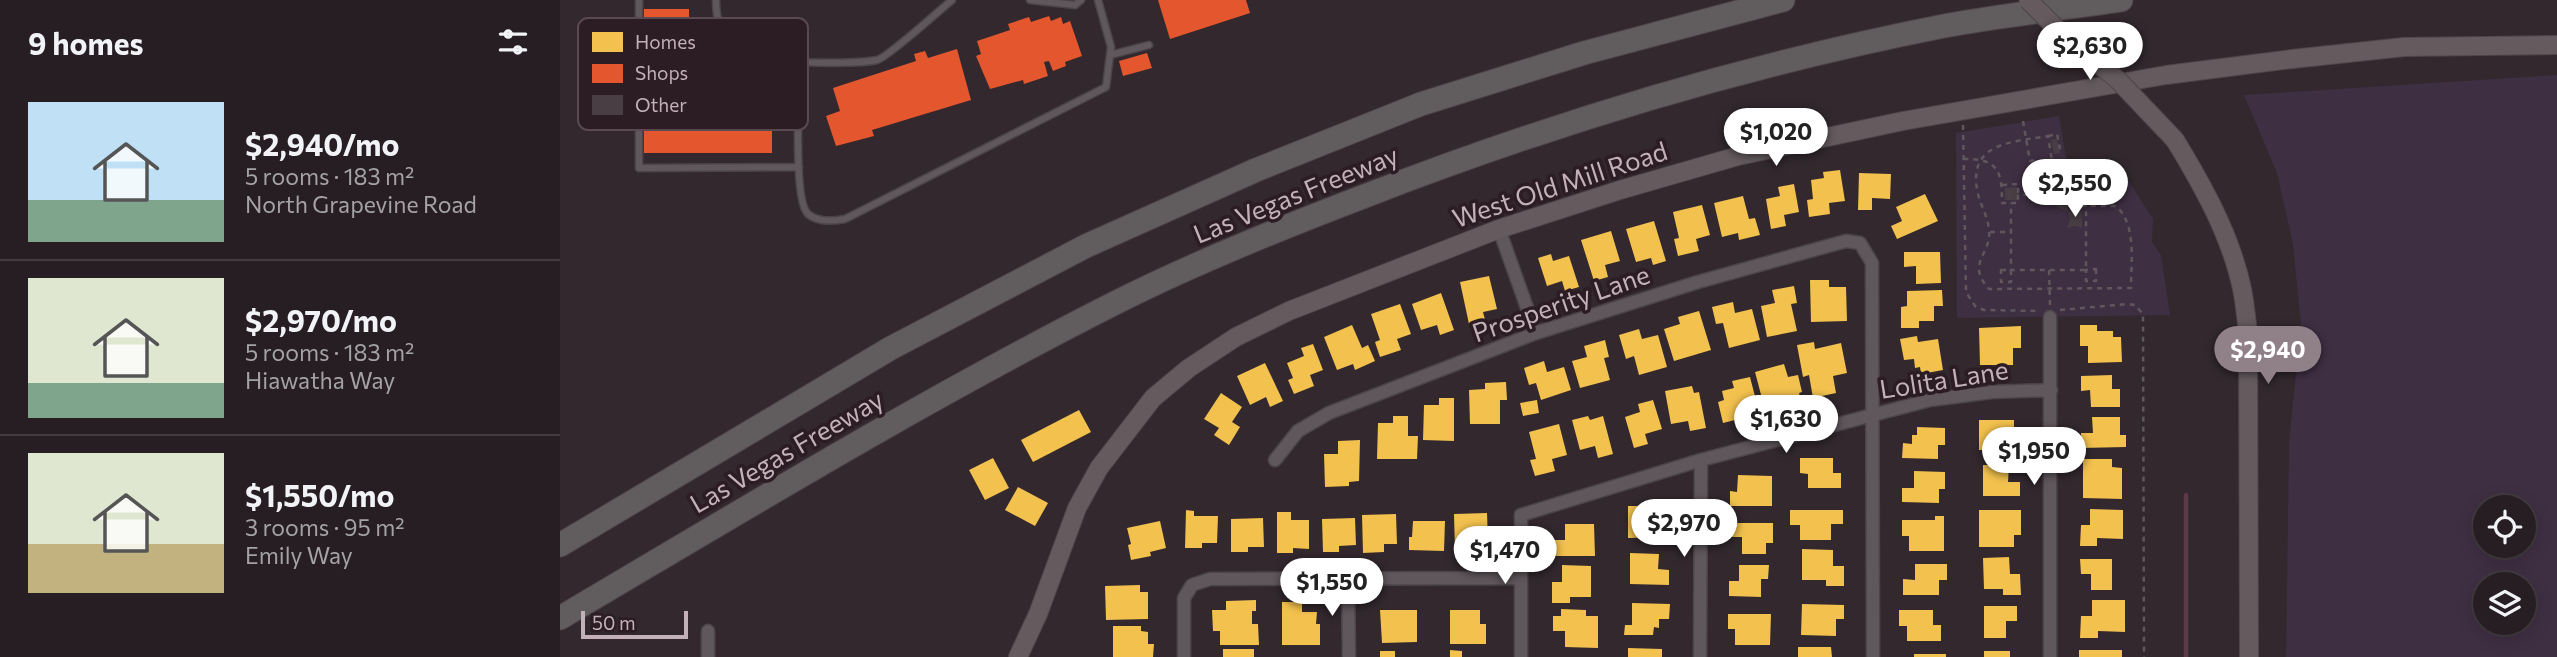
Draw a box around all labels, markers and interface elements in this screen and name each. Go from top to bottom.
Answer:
legend [578,18,808,130]
pin: $2,630 [2033,22,2147,82]
icon: filters [494,23,532,61]
text: 9 homes [28,24,143,61]
text: Homes [635,30,696,53]
text: $2,630 [2053,31,2127,59]
text: Shops [635,61,688,84]
text: Other [635,93,687,116]
pin: $1,020 [1719,108,1833,168]
text: $1,020 [1740,117,1812,145]
text: $2,940/mo [245,125,399,162]
icon: home [84,130,168,214]
street label: West Old Mill Road [1448,134,1671,233]
street label: Las Vegas Freeway [1188,138,1402,249]
pin: $2,550 [2018,160,2132,219]
text: 5 rooms · 183 m² [245,162,414,190]
text: $2,550 [2038,168,2112,196]
text: North Grapevine Road [245,190,477,218]
street label: Prosperity Lane [1468,258,1653,347]
text: $2,970/mo [245,301,397,338]
icon: home [84,306,168,390]
pin: $2,940 [2211,326,2325,386]
text: $2,940 [2230,335,2306,363]
text: 5 rooms · 183 m² [245,338,414,366]
street label: Lolita Lane [1877,353,2010,404]
text: Hiawatha Way [245,366,395,394]
street label: Las Vegas Freeway [684,383,888,519]
pin: $1,630 [1729,396,1843,455]
text: $1,630 [1750,404,1822,432]
pin: $1,950 [1977,428,2091,487]
text: $1,950 [1998,436,2070,464]
text: $1,550/mo [245,476,394,513]
icon: home [84,481,168,565]
map controls [2473,495,2536,635]
button: locate [2473,495,2536,558]
pin: $2,970 [1627,500,1741,559]
text: $2,970 [1647,508,1721,536]
text: 3 rooms · 95 m² [245,513,404,541]
pin: $1,470 [1448,526,1562,586]
text: $1,470 [1470,535,1540,563]
text: Emily Way [245,541,353,569]
pin: $1,550 [1275,558,1389,618]
text: $1,550 [1296,567,1368,595]
button: layers [2473,572,2536,635]
scale bar [581,608,688,640]
text: 50 m [592,611,636,634]

